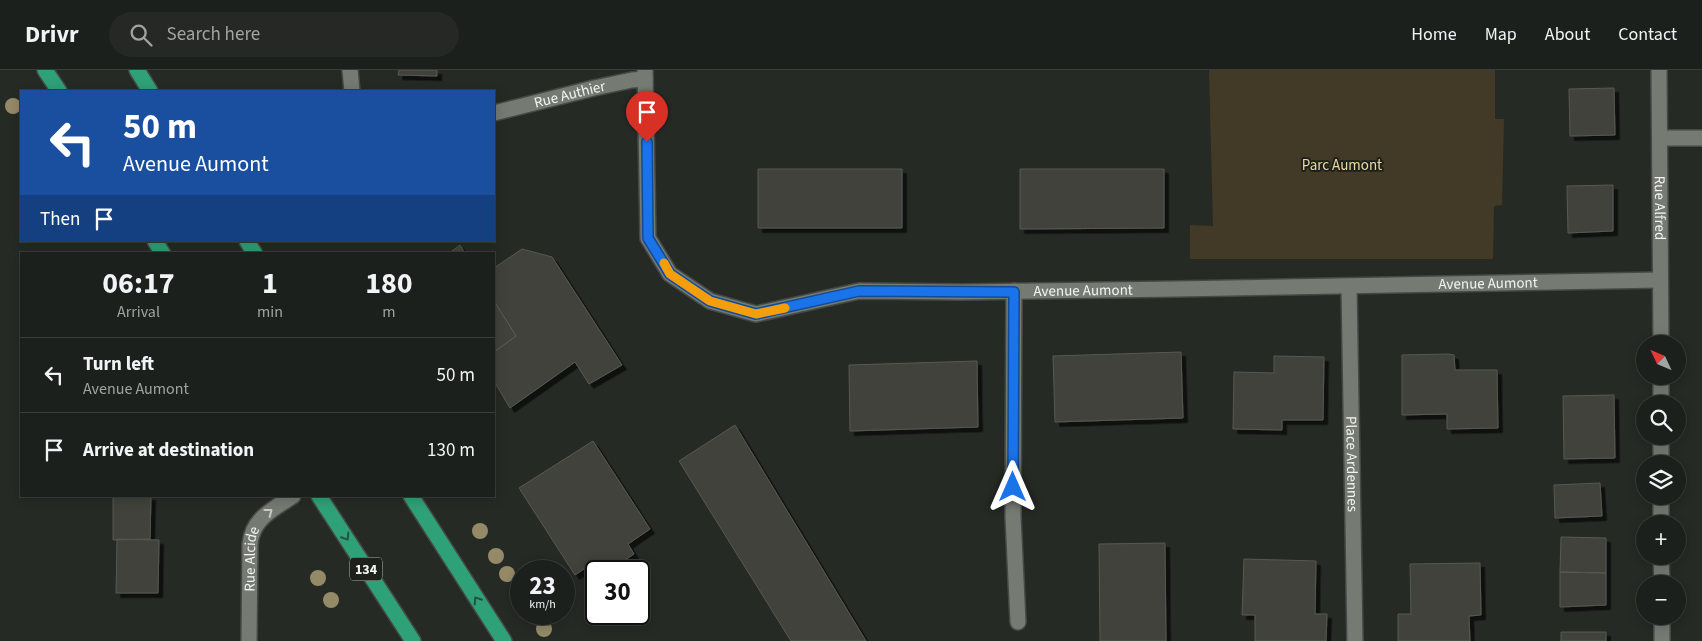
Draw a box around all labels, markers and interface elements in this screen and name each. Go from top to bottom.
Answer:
search box [109,12,459,57]
text: Drivr [25,17,79,52]
icon: search [127,21,155,49]
text: Search here [167,21,260,48]
text: Home [1411,22,1457,47]
text: Map [1485,22,1517,47]
text: About [1545,22,1590,47]
text: Contact [1618,22,1677,47]
street label: Rue Authier [532,76,608,114]
pin [626,91,668,142]
icon: arrive [633,98,661,126]
text: 50 m [123,102,197,152]
icon: left [40,110,105,175]
text: Avenue Aumont [123,148,269,180]
park label: Parc Aumont [1302,155,1382,176]
street label: Rue Alfred [1649,176,1670,240]
icon: arrive [90,205,118,233]
text: Then [40,206,80,233]
text: 06:17 [102,262,175,305]
text: 1 [262,262,278,305]
text: 180 [365,262,413,305]
street label: Avenue Aumont [1438,272,1538,295]
street label: Avenue Aumont [1033,280,1133,302]
text: Arrival [117,301,160,323]
text: min [257,301,283,323]
text: m [382,301,396,323]
north arrow [1636,335,1686,385]
map controls [1636,335,1686,625]
text: Turn left [83,351,154,378]
icon: left [40,361,68,389]
text: 50 m [437,362,475,389]
text: Avenue Aumont [83,378,189,400]
button: search [1636,395,1686,445]
street label: Place Ardennes [1340,416,1363,512]
icon: arrive [40,436,68,464]
text: Arrive at destination [83,437,254,464]
text: 130 m [427,437,475,464]
button: layers [1636,455,1686,505]
position arrow [986,460,1038,512]
one-way arrow [263,509,273,518]
button: + [1636,515,1686,565]
street label: Rue Alcide [240,523,265,592]
one-way arrow [339,532,349,541]
road number: 134 [350,558,382,580]
speed limit sign: 30 [585,560,650,625]
text: 23 [529,568,556,604]
button: − [1636,575,1686,625]
one-way arrow [474,596,484,605]
text: km/h [529,596,556,613]

